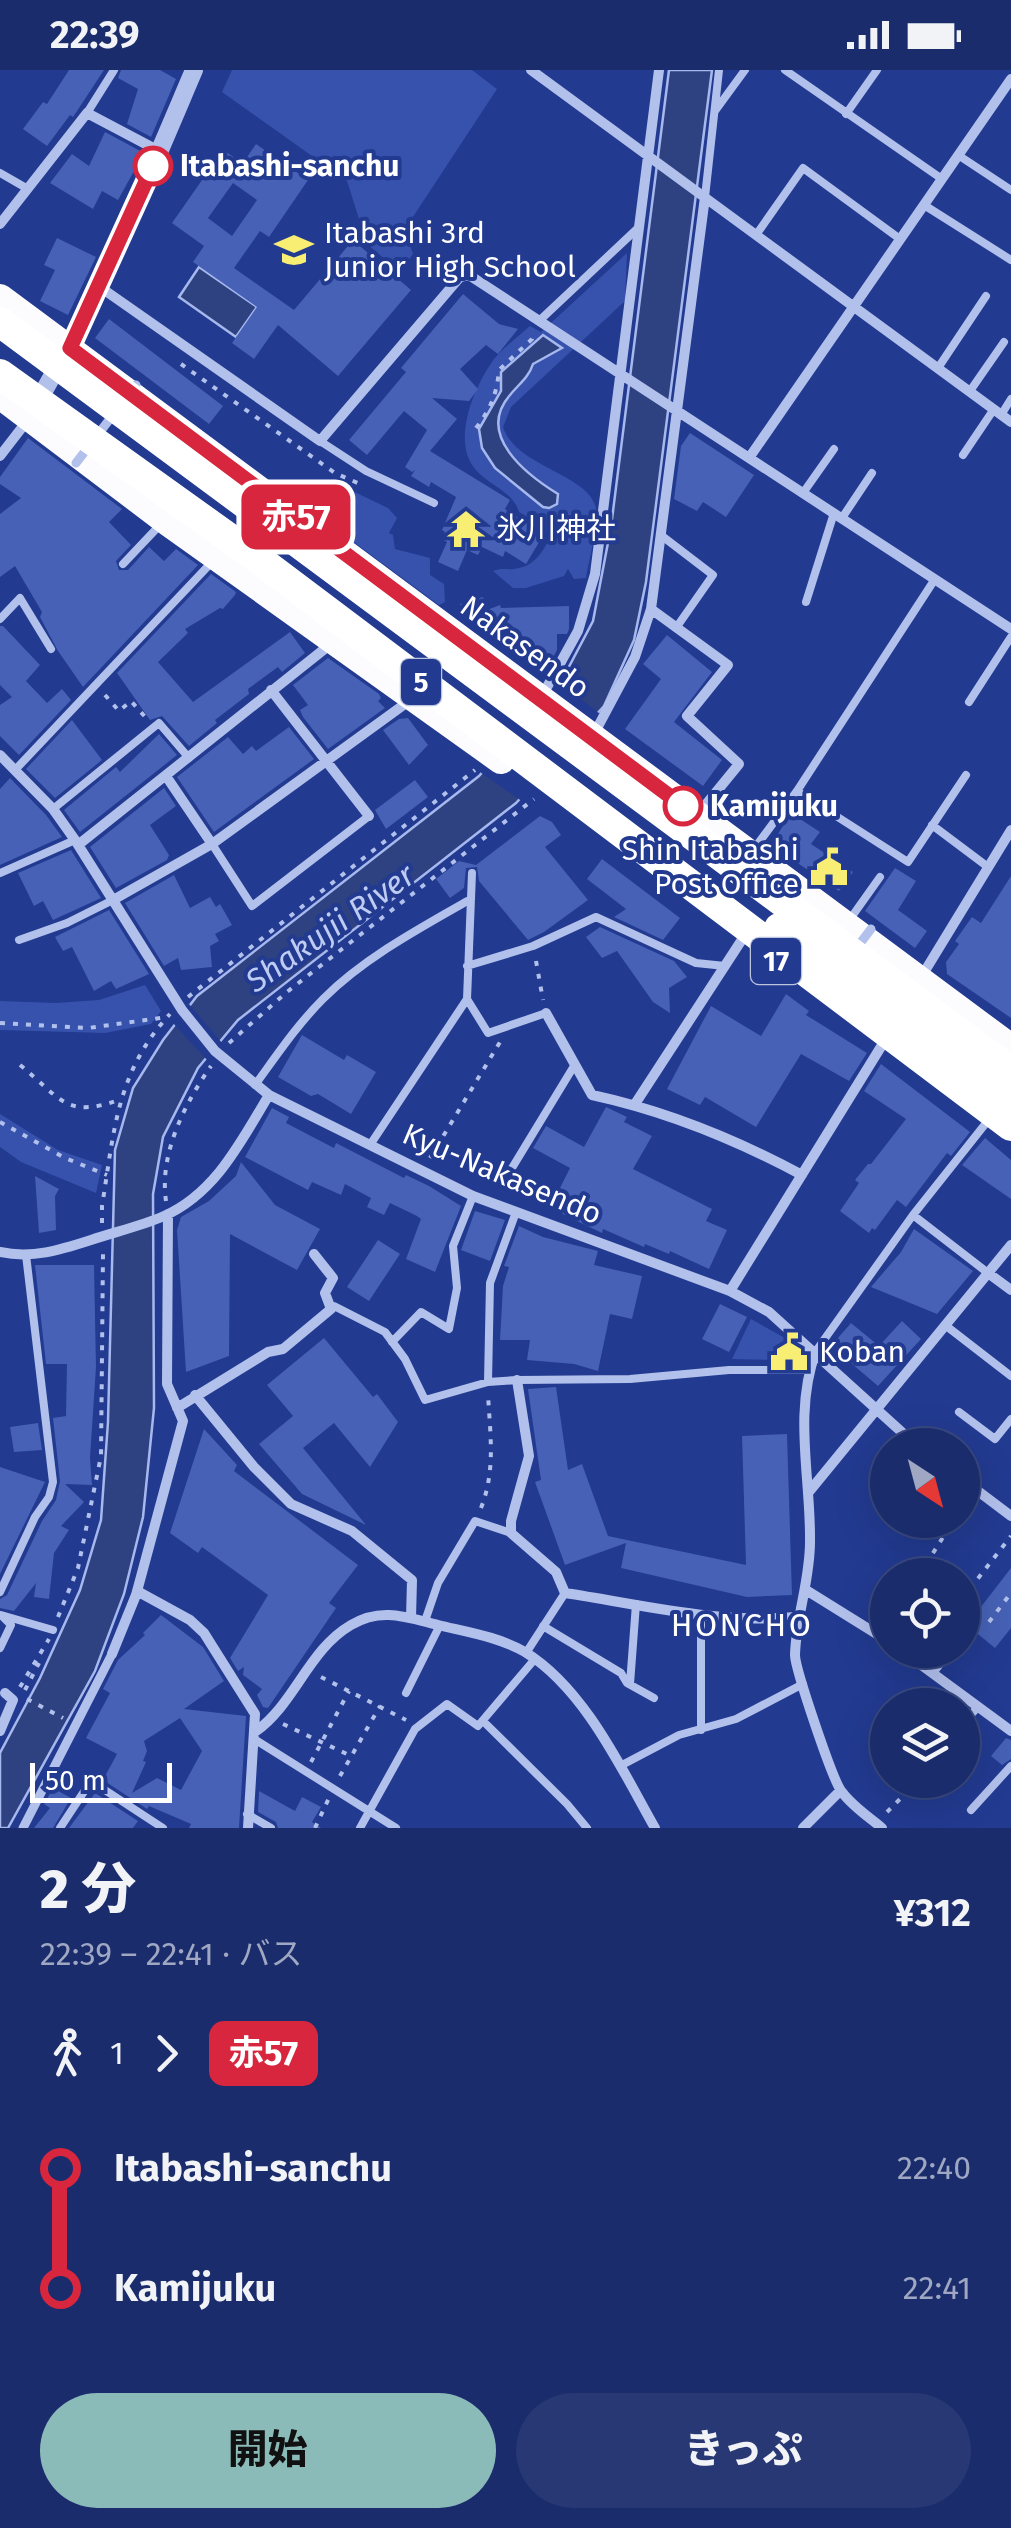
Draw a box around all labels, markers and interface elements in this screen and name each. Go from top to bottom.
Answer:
text: 22:39 [50,12,140,58]
marker: Itabashi-sanchu [134,147,172,185]
place label: Itabashi-sanchu [180,148,399,184]
place label: Itabashi 3rd Junior High School [324,215,576,285]
school or university icon: Itabashi 3rd Junior High School [273,229,315,271]
line badge: 赤57 [238,484,354,550]
text: 赤57 [261,496,331,538]
temple icon: 氷川神社 [445,508,487,550]
place label: 氷川神社 [496,511,616,547]
street label: Nakasendo [453,588,597,706]
road number: 5 [401,659,441,705]
marker: Kamijuku [664,787,702,825]
place label: Kamijuku [710,788,838,824]
place label: Shin Itabashi Post Office [622,832,799,902]
public building icon: Shin Itabashi Post Office [808,846,850,888]
water label: Shakujii River [237,855,423,1001]
road number: 17 [751,938,801,984]
street label: Kyu-Nakasendo [397,1116,607,1232]
public building icon: Koban [768,1331,810,1373]
place label: Koban [819,1334,905,1370]
north arrow [870,1428,980,1538]
map controls [870,1428,980,1798]
button: locate [870,1558,980,1668]
district label: HONCHO [671,1606,813,1644]
button: layers [870,1688,980,1798]
scale bar [30,1758,172,1802]
text: 50 m [45,1764,106,1797]
text: 2 分 [40,1857,136,1923]
text: ¥312 [894,1890,971,1936]
text: 22:39 – 22:41 · バス [40,1935,303,1973]
icon: walk [40,2026,95,2081]
icon: forward [139,2026,194,2081]
text: 赤57 [229,2032,298,2074]
text: 1 [110,2034,124,2072]
text: Itabashi-sanchu [114,2145,392,2191]
text: 22:40 [897,2149,971,2187]
text: Kamijuku [114,2265,276,2311]
text: 22:41 [903,2269,971,2307]
button: 開始 [40,2393,496,2508]
button: きっぷ [516,2393,971,2508]

